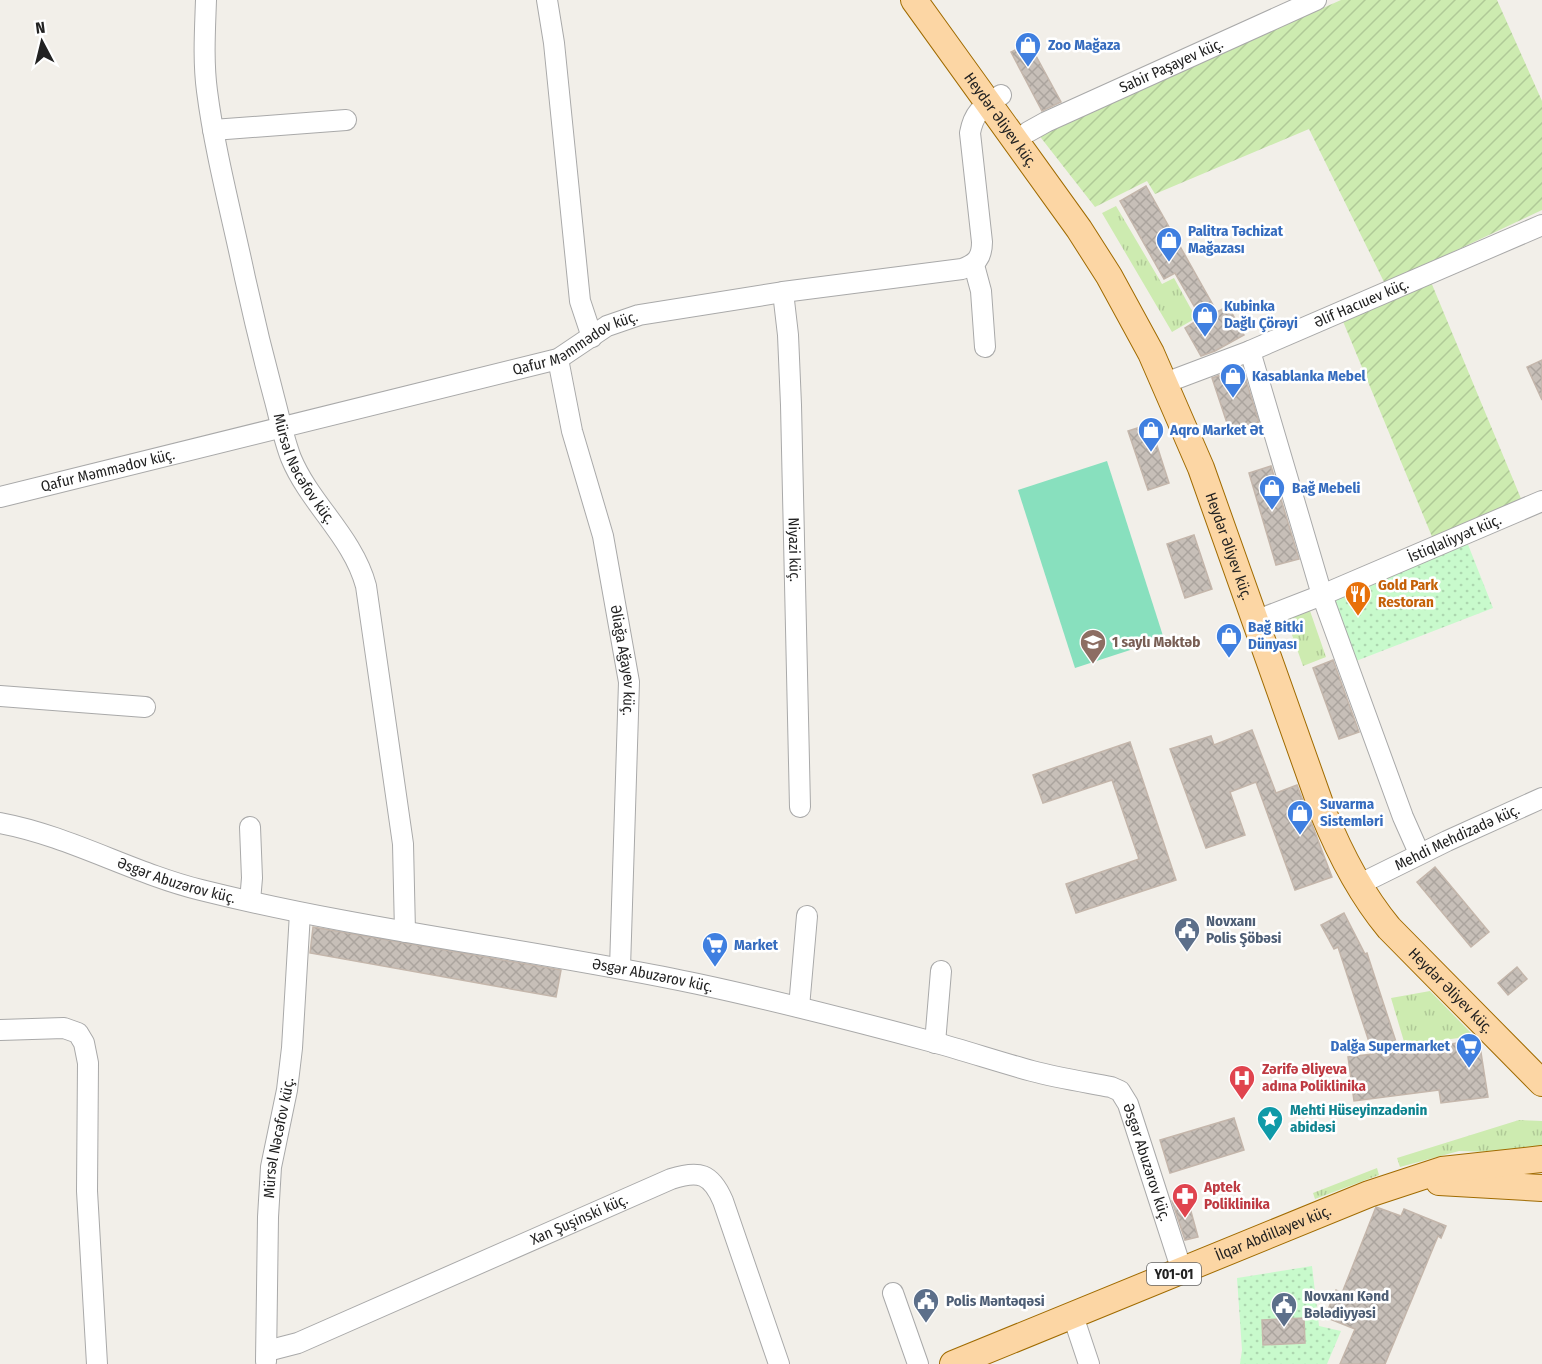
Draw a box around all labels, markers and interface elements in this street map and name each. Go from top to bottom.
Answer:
north arrow [12,12,72,72]
text: N [34,18,46,38]
shop icon: Zoo Mağaza [1013,30,1043,68]
street label: Sabir Paşayev küç. [1117,34,1226,97]
place label: Zoo Mağaza [1048,36,1121,54]
street label: Heydər Əliyev küç. [960,69,1041,171]
place label: Palitra Təchizat Mağazası [1188,222,1284,257]
shop icon: Palitra Təchizat Mağazası [1154,225,1184,263]
street label: Əlif Hacıuev küç. [1311,275,1411,331]
place label: Kubinka Dağlı Çörəyi [1224,297,1298,333]
shop icon: Kubinka Dağlı Çörəyi [1190,300,1220,338]
street label: Qafur Məmmədov küç. [511,307,640,379]
shop icon: Kasablanka Mebel [1218,361,1248,399]
place label: Kasablanka Mebel [1252,367,1367,385]
street label: Mürsəl Nəcəfov küç. [269,412,339,528]
shop icon: Aqro Market Ət [1136,415,1166,453]
place label: Aqro Market Ət [1169,421,1264,439]
street label: Qafur Məmmədov küç. [39,445,177,496]
shop icon: Bağ Mebeli [1257,473,1287,511]
place label: Bağ Mebeli [1292,479,1361,497]
street label: Heydər Əliyev küç. [1201,490,1256,602]
street label: İstiqlaliyyət küç. [1405,510,1504,566]
street label: Niyazi küç. [785,517,804,582]
place label: Gold Park Restoran [1378,576,1439,611]
restaurant icon: Gold Park Restoran [1343,579,1373,617]
street label: Əliağa Ağayev küç. [606,604,638,716]
place label: Bağ Bitki Dünyası [1248,618,1303,653]
shop icon: Bağ Bitki Dünyası [1214,621,1244,659]
school or university icon: 1 saylı Məktəb [1078,627,1108,665]
place label: 1 saylı Məktəb [1112,633,1200,651]
place label: Suvarma Sistemləri [1320,795,1383,830]
shop icon: Suvarma Sistemləri [1285,798,1315,836]
street label: Mehdi Mehdizadə küç. [1392,800,1522,874]
street label: Əsgər Abuzərov küç. [115,853,237,907]
place label: Novxanı Polis Şöbəsi [1206,912,1282,948]
public building icon: Novxanı Polis Şöbəsi [1172,915,1202,953]
supermarket icon: Market [700,930,730,968]
place label: Market [734,936,779,954]
street label: Heydər Əliyev küç. [1405,944,1497,1037]
street label: Əsgər Abuzərov küç. [591,955,715,996]
supermarket icon: Dalğa Supermarket [1454,1031,1484,1069]
place label: Dalğa Supermarket [1331,1037,1451,1055]
place label: Zərifə Əliyeva adına Poliklinika [1262,1060,1366,1095]
hospital icon: Zərifə Əliyeva adına Poliklinika [1227,1063,1257,1101]
street label: Mürsəl Nəcəfov küç. [260,1077,297,1199]
street label: Əsgər Abuzərov küç. [1119,1101,1174,1223]
place label: Mehti Hüseyinzadənin abidəsi [1290,1101,1427,1136]
place icon: Mehti Hüseyinzadənin abidəsi [1255,1104,1285,1142]
place label: Aptek Poliklinika [1203,1178,1270,1213]
pharmacy icon: Aptek Poliklinika [1170,1181,1200,1219]
street label: Xan Şuşinski küç. [527,1190,631,1249]
street label: İlqar Abdillayev küç. [1213,1201,1334,1265]
road number: Y01-01 [1147,1263,1201,1285]
public building icon: Polis Məntəqəsi [911,1286,941,1324]
place label: Novxanı Kənd Bələdiyyəsi [1304,1287,1389,1322]
public building icon: Novxanı Kənd Bələdiyyəsi [1269,1290,1299,1328]
place label: Polis Məntəqəsi [946,1292,1045,1310]

